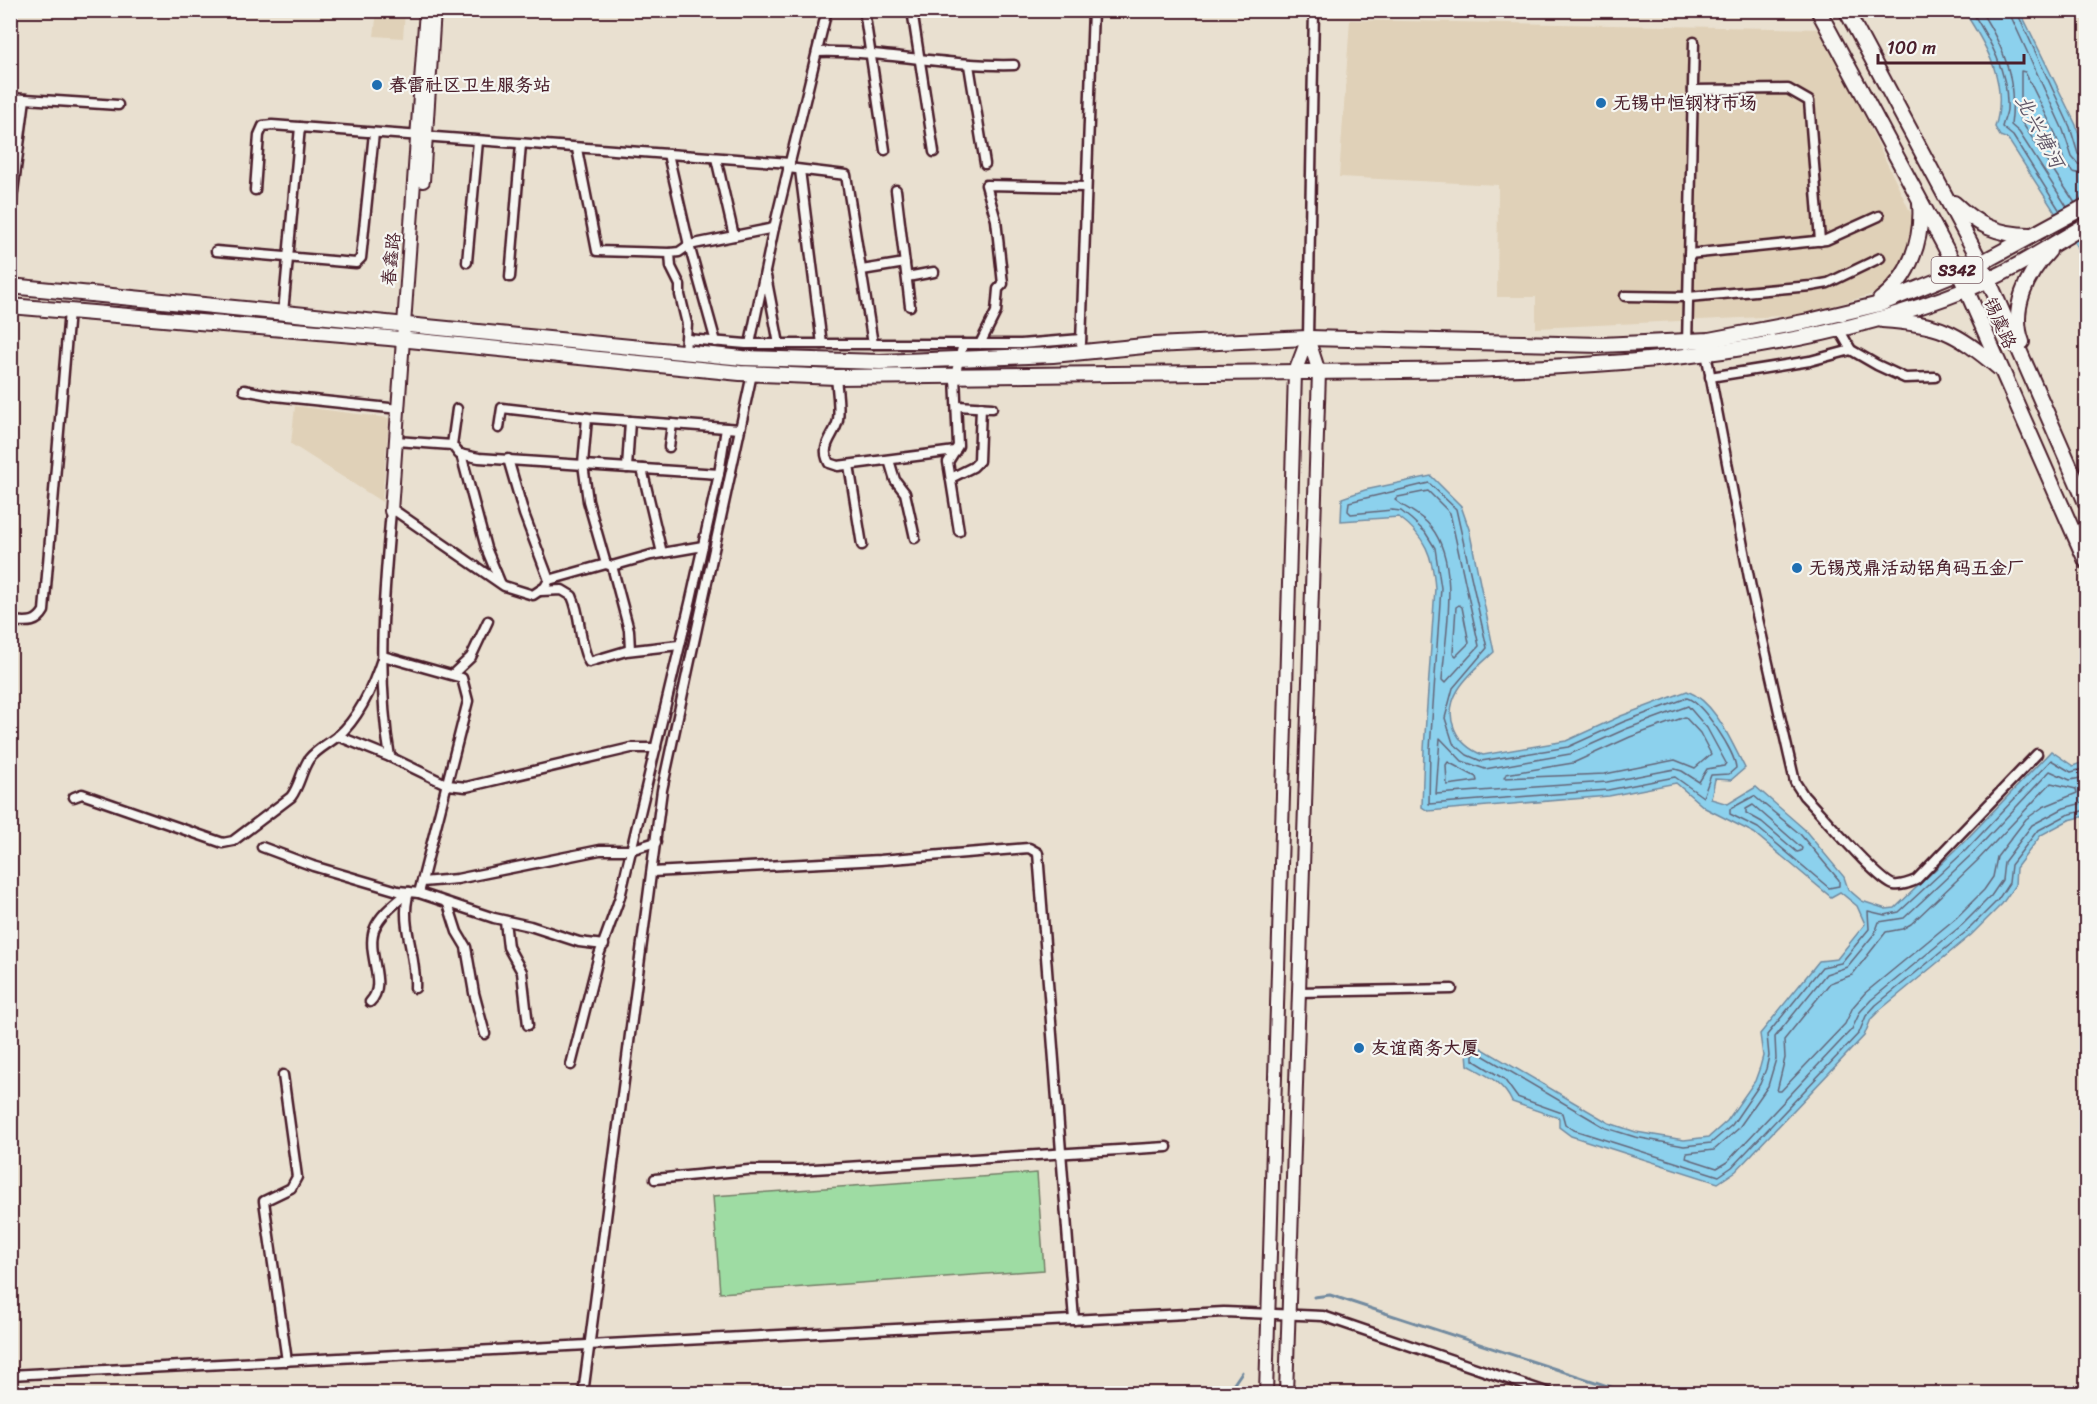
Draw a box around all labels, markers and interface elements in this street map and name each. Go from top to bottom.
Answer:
scale bar [1878,27,2024,65]
text: 100 m [1887,32,1936,64]
place label: 春雷社区卫生服务站 [389,69,551,101]
marker: 春雷社区卫生服务站 [370,78,384,92]
place label: 无锡中恒钢材市场 [1613,87,1757,119]
water label: 北兴塘河 [2005,88,2075,177]
marker: 无锡中恒钢材市场 [1594,96,1608,110]
street label: 春鑫路 [372,230,410,288]
road number: S342 [1932,257,1982,283]
street label: 锡虞路 [1974,292,2026,354]
place label: 无锡茂鼎活动铝角码五金厂 [1809,552,2025,584]
marker: 无锡茂鼎活动铝角码五金厂 [1790,561,1804,575]
place label: 友谊商务大厦 [1371,1032,1479,1064]
marker: 友谊商务大厦 [1352,1041,1366,1055]

